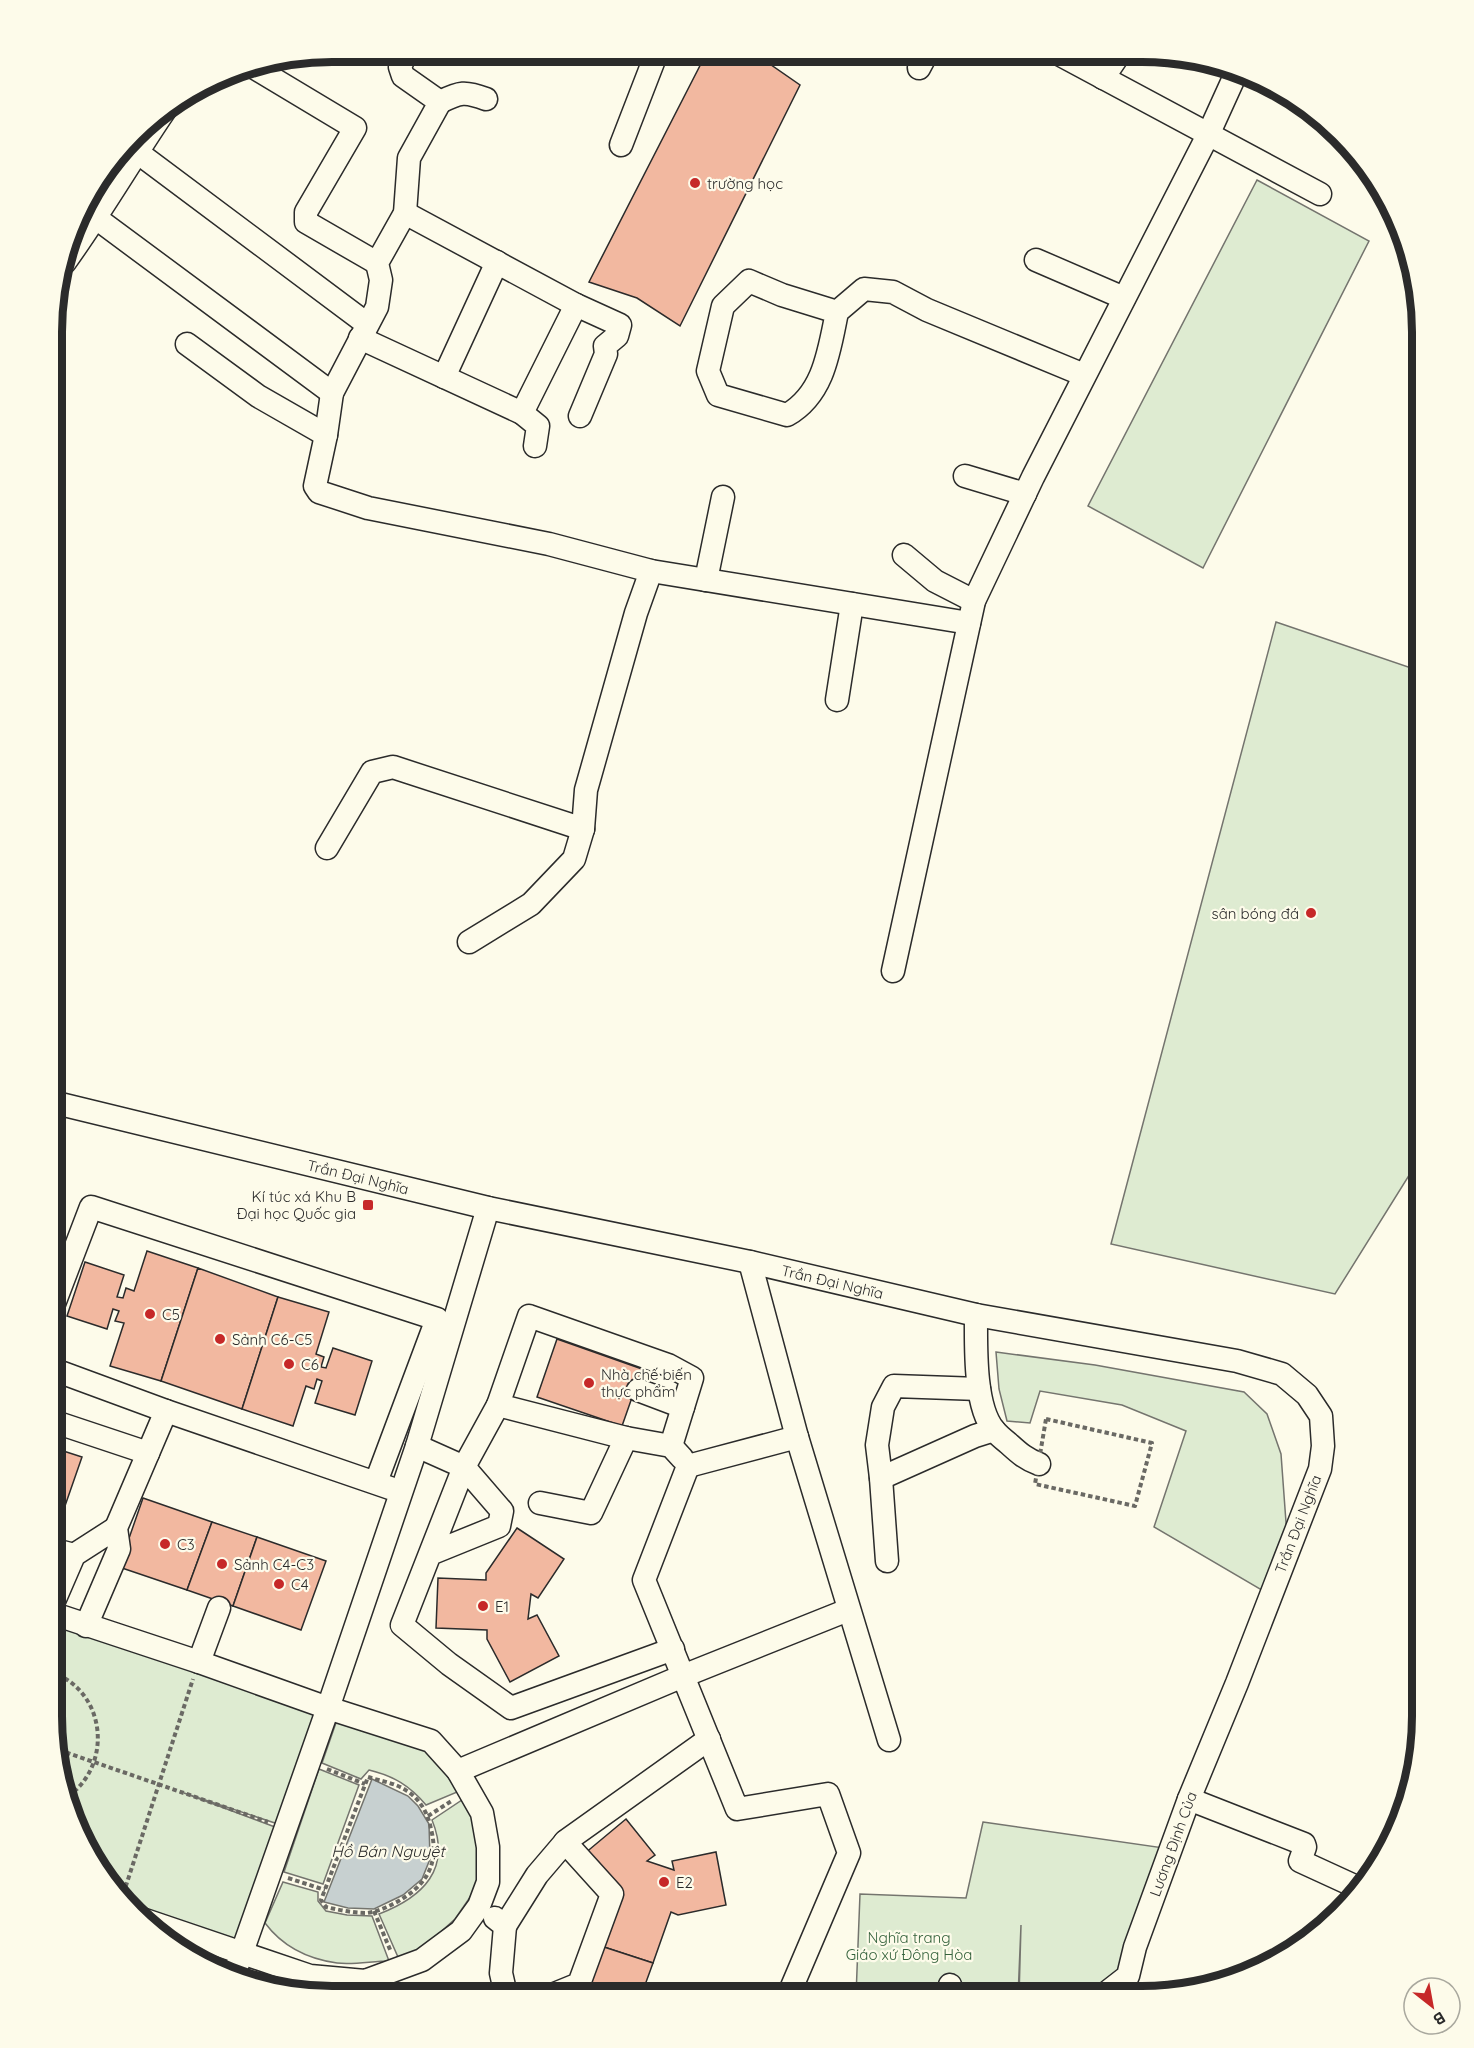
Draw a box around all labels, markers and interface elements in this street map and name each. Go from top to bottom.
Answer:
place label: trường học [707,174,783,193]
marker: trường học [688,176,702,190]
place label: sân bóng đá [1212,904,1299,923]
marker: sân bóng đá [1304,906,1318,920]
street label: Trần Đại Nghĩa [305,1155,411,1198]
place label: Kí túc xá Khu B Đại học Quốc gia [237,1187,356,1223]
marker: Kí túc xá Khu B Đại học Quốc gia [361,1198,375,1212]
street label: Trần Đại Nghĩa [780,1260,885,1302]
place label: C5 [162,1305,180,1324]
marker: C5 [143,1307,157,1321]
place label: Sảnh C6-C5 [232,1330,313,1349]
marker: Sảnh C6-C5 [213,1332,227,1346]
place label: C6 [301,1355,319,1374]
marker: C6 [282,1357,296,1371]
place label: Nhà chế biến thực phẩm [601,1365,692,1401]
marker: Nhà chế biến thực phẩm [582,1376,596,1390]
street label: Trần Đại Nghĩa [1271,1472,1325,1576]
place label: C3 [177,1535,195,1554]
marker: C3 [158,1537,172,1551]
place label: Sảnh C4-C3 [234,1555,314,1574]
marker: Sảnh C4-C3 [215,1557,229,1571]
place label: C4 [291,1575,309,1594]
marker: C4 [272,1577,286,1591]
place label: E1 [495,1597,509,1616]
marker: E1 [476,1599,490,1613]
street label: Lương Định Của [1145,1789,1201,1899]
water label: Hồ Bán Nguyệt [331,1841,446,1861]
place label: E2 [676,1873,693,1892]
marker: E2 [657,1875,671,1889]
park label: Nghĩa trang Giáo xứ Đông Hòa [846,1928,972,1964]
north arrow [1402,1976,1462,2036]
text: B [1430,2008,1449,2030]

